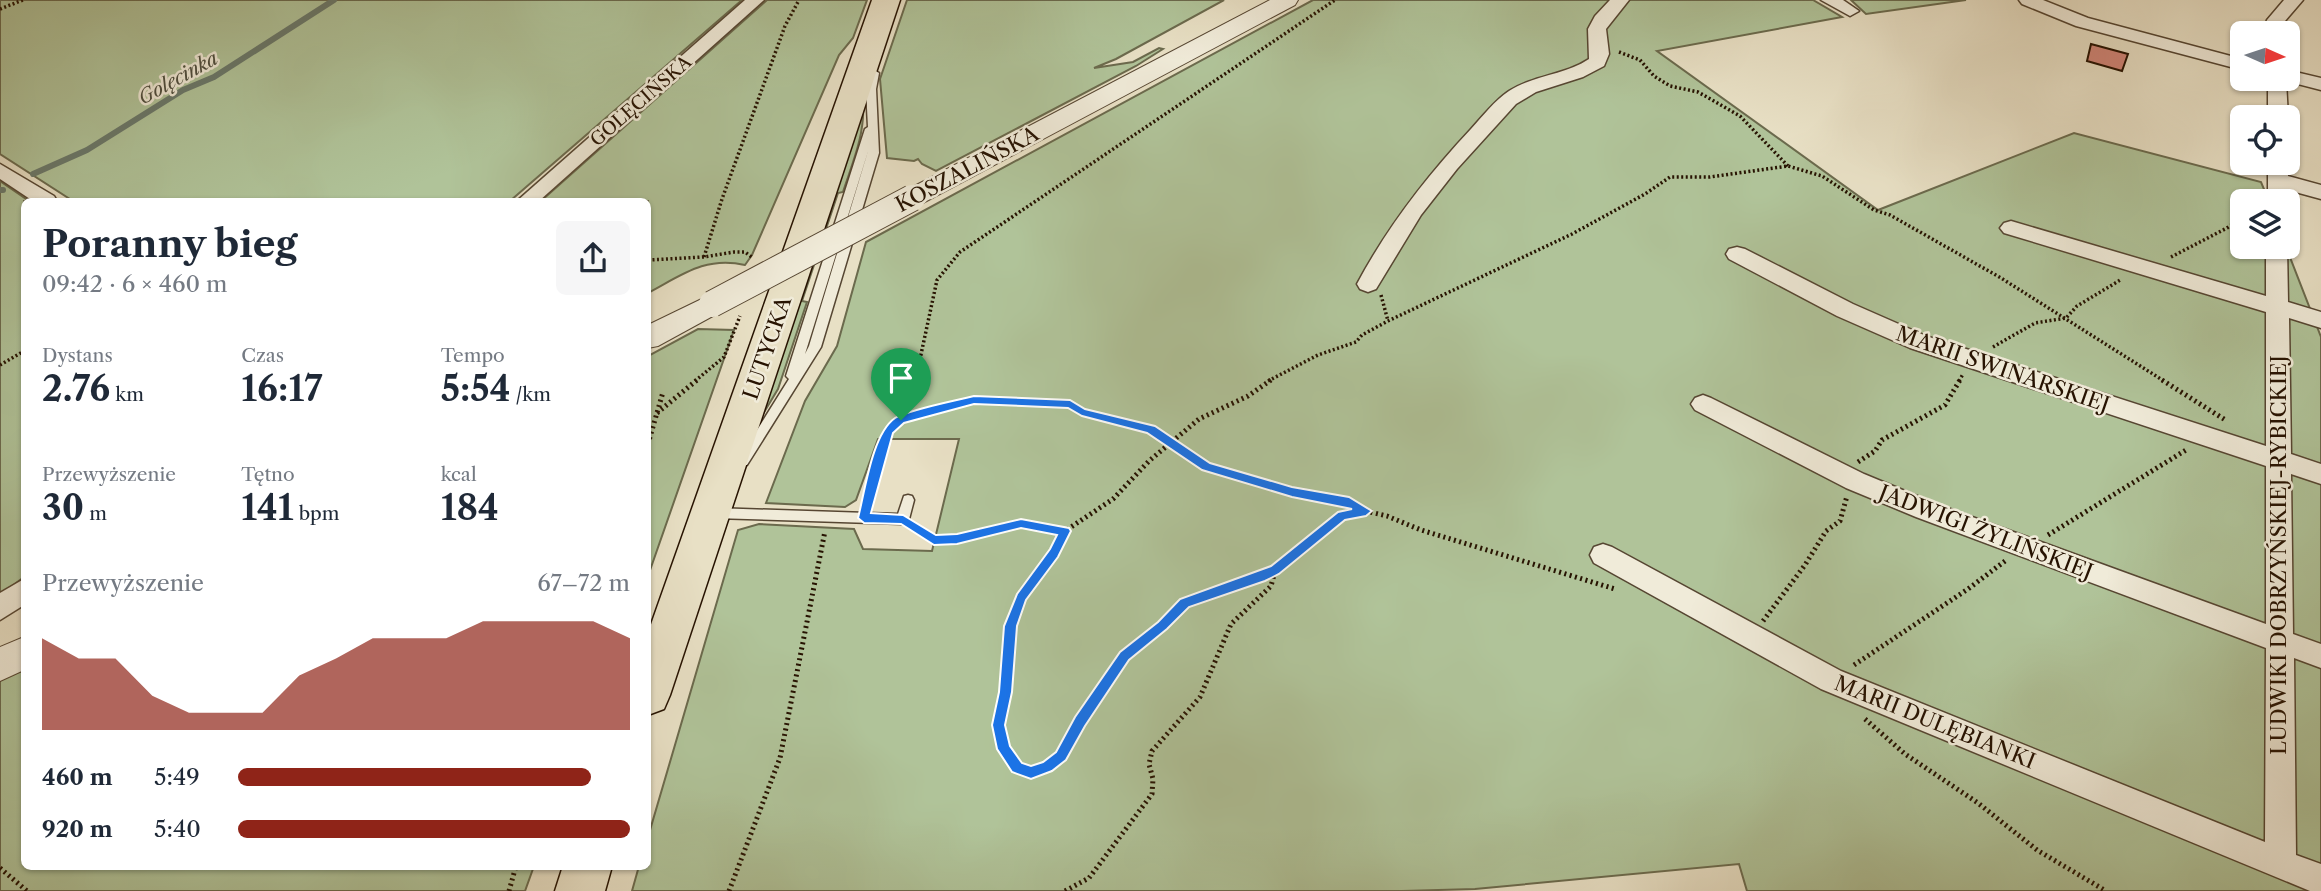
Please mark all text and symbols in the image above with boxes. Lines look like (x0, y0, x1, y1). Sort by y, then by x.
north arrow (2230, 21, 2300, 91)
map controls (2230, 21, 2300, 259)
water label: Golęcinka (134, 46, 222, 109)
street label: GOLĘCIŃSKA (585, 50, 697, 151)
button: locate (2230, 105, 2300, 175)
street label: KOSZALIŃSKA (891, 121, 1043, 217)
button: layers (2230, 189, 2300, 259)
text: Poranny bieg (42, 220, 298, 267)
button: share (556, 221, 630, 295)
text: 09:42 · 6 × 460 m (42, 270, 228, 298)
street label: LUTYCKA (738, 293, 796, 403)
street label: MARII SWINARSKIEJ (1893, 321, 2113, 417)
text: Dystans (42, 344, 113, 367)
text: Czas (241, 344, 284, 367)
text: Tempo (441, 344, 505, 367)
pin (871, 348, 931, 420)
street label: LUDWIKI DOBRZYŃSKIEJ-RYBICKIEJ (2266, 355, 2291, 755)
icon: arrive (882, 359, 920, 397)
text: 2.76 (42, 367, 110, 410)
text: 16:17 (241, 367, 322, 410)
text: 5:54 (441, 367, 510, 410)
text: km (110, 383, 144, 406)
text: /km (510, 383, 551, 406)
text: Przewyższenie (42, 463, 176, 486)
text: Tętno (241, 463, 295, 486)
text: kcal (441, 463, 477, 486)
street label: JADWIGI ŻYLIŃSKIEJ (1873, 478, 2097, 584)
text: 30 (42, 486, 84, 529)
text: 141 (241, 486, 294, 529)
text: 184 (441, 486, 499, 529)
text: m (84, 502, 107, 525)
text: bpm (294, 502, 340, 525)
text: Przewyższenie (42, 569, 204, 597)
text: 67–72 m (537, 569, 630, 597)
street label: MARII DULĘBIANKI (1831, 670, 2039, 774)
text: 460 m (42, 763, 113, 791)
text: 5:49 (154, 763, 200, 791)
text: 920 m (42, 815, 113, 843)
text: 5:40 (154, 815, 201, 843)

